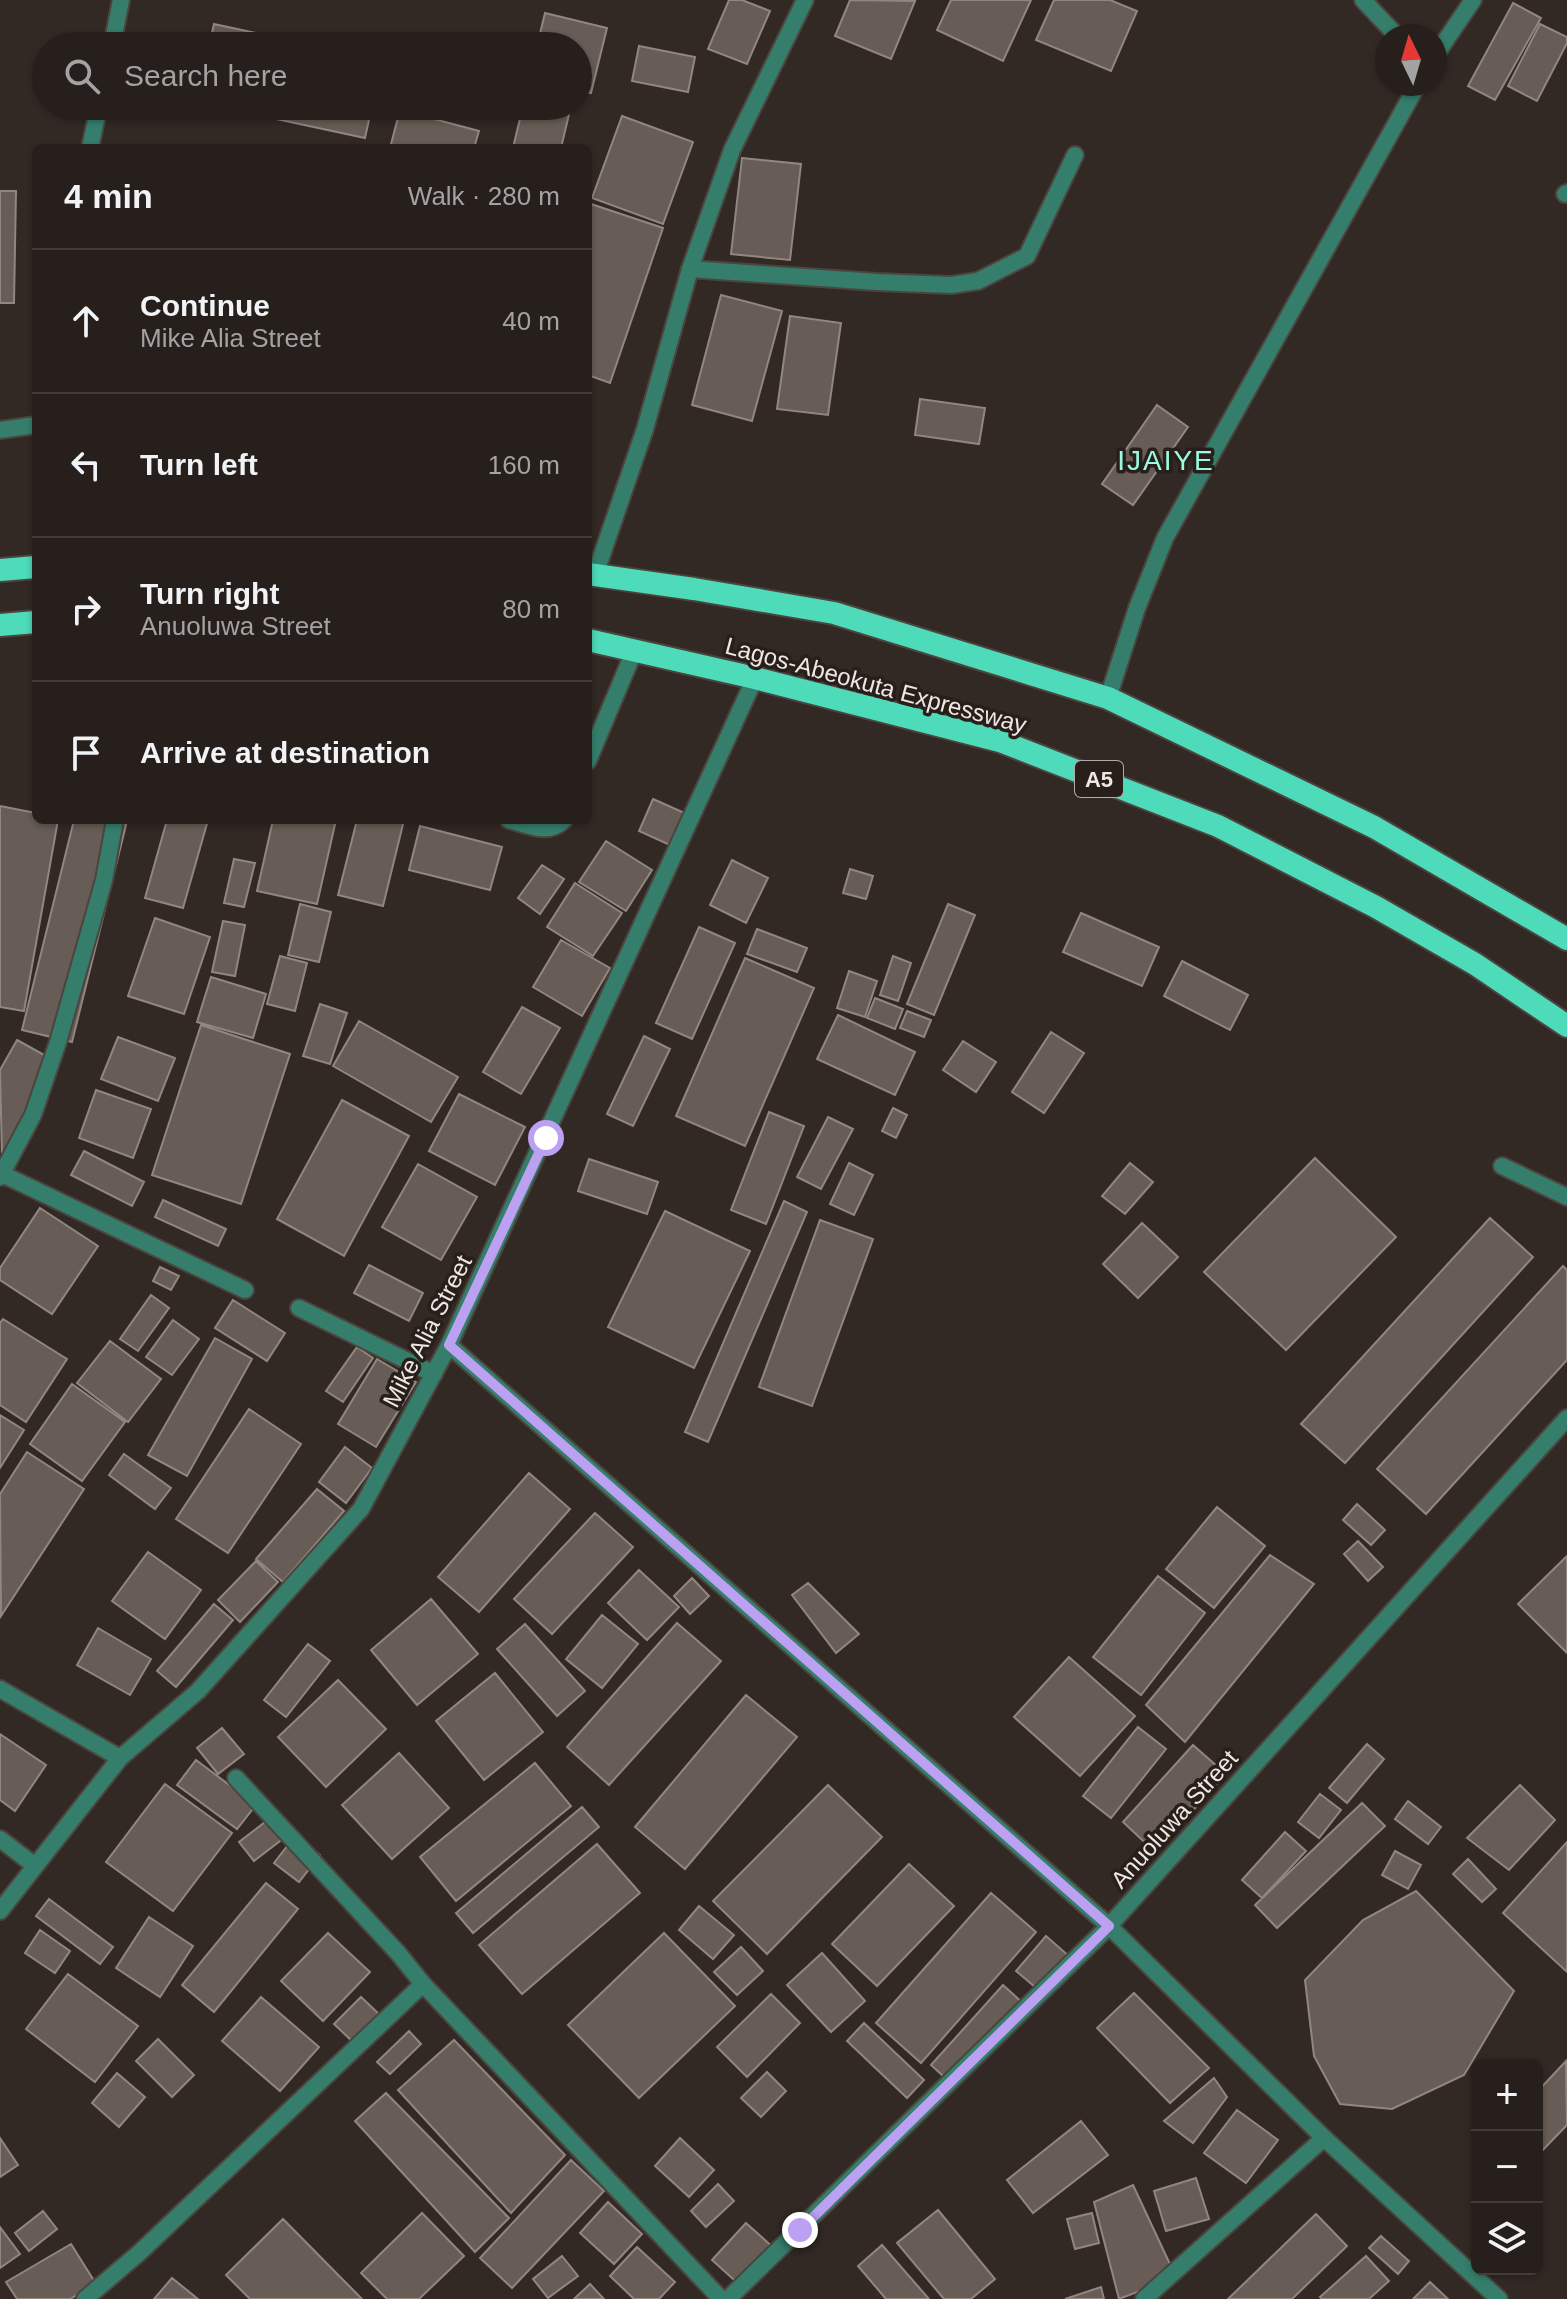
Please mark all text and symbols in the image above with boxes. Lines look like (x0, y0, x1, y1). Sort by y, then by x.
north arrow (1375, 24, 1447, 96)
search box (32, 32, 592, 120)
icon: search (60, 54, 104, 98)
text: Search here (124, 59, 287, 92)
text: 4 min (64, 177, 153, 215)
text: Walk · 280 m (408, 181, 560, 211)
text: Continue (140, 289, 270, 322)
icon: ahead (64, 299, 108, 343)
text: 40 m (502, 306, 560, 336)
text: Mike Alia Street (140, 323, 321, 353)
icon: left (64, 443, 108, 487)
district label: IJAIYE (1117, 445, 1215, 476)
text: Turn left (140, 448, 258, 481)
text: 160 m (488, 450, 560, 480)
text: Turn right (140, 577, 279, 610)
icon: right (64, 587, 108, 631)
text: 80 m (502, 594, 560, 624)
text: Anuoluwa Street (140, 611, 331, 641)
street label: Lagos-Abeokuta Expressway (722, 632, 1030, 738)
icon: arrive (64, 731, 108, 775)
text: Arrive at destination (140, 736, 430, 769)
road number: A5 (1075, 761, 1123, 797)
route start (528, 1120, 564, 1156)
street label: Mike Alia Street (377, 1250, 477, 1411)
street label: Anuoluwa Street (1105, 1744, 1243, 1893)
map controls (1471, 2059, 1543, 2275)
button: + (1471, 2059, 1543, 2131)
button: − (1471, 2131, 1543, 2203)
button: layers (1471, 2203, 1543, 2275)
route end (782, 2212, 818, 2248)

